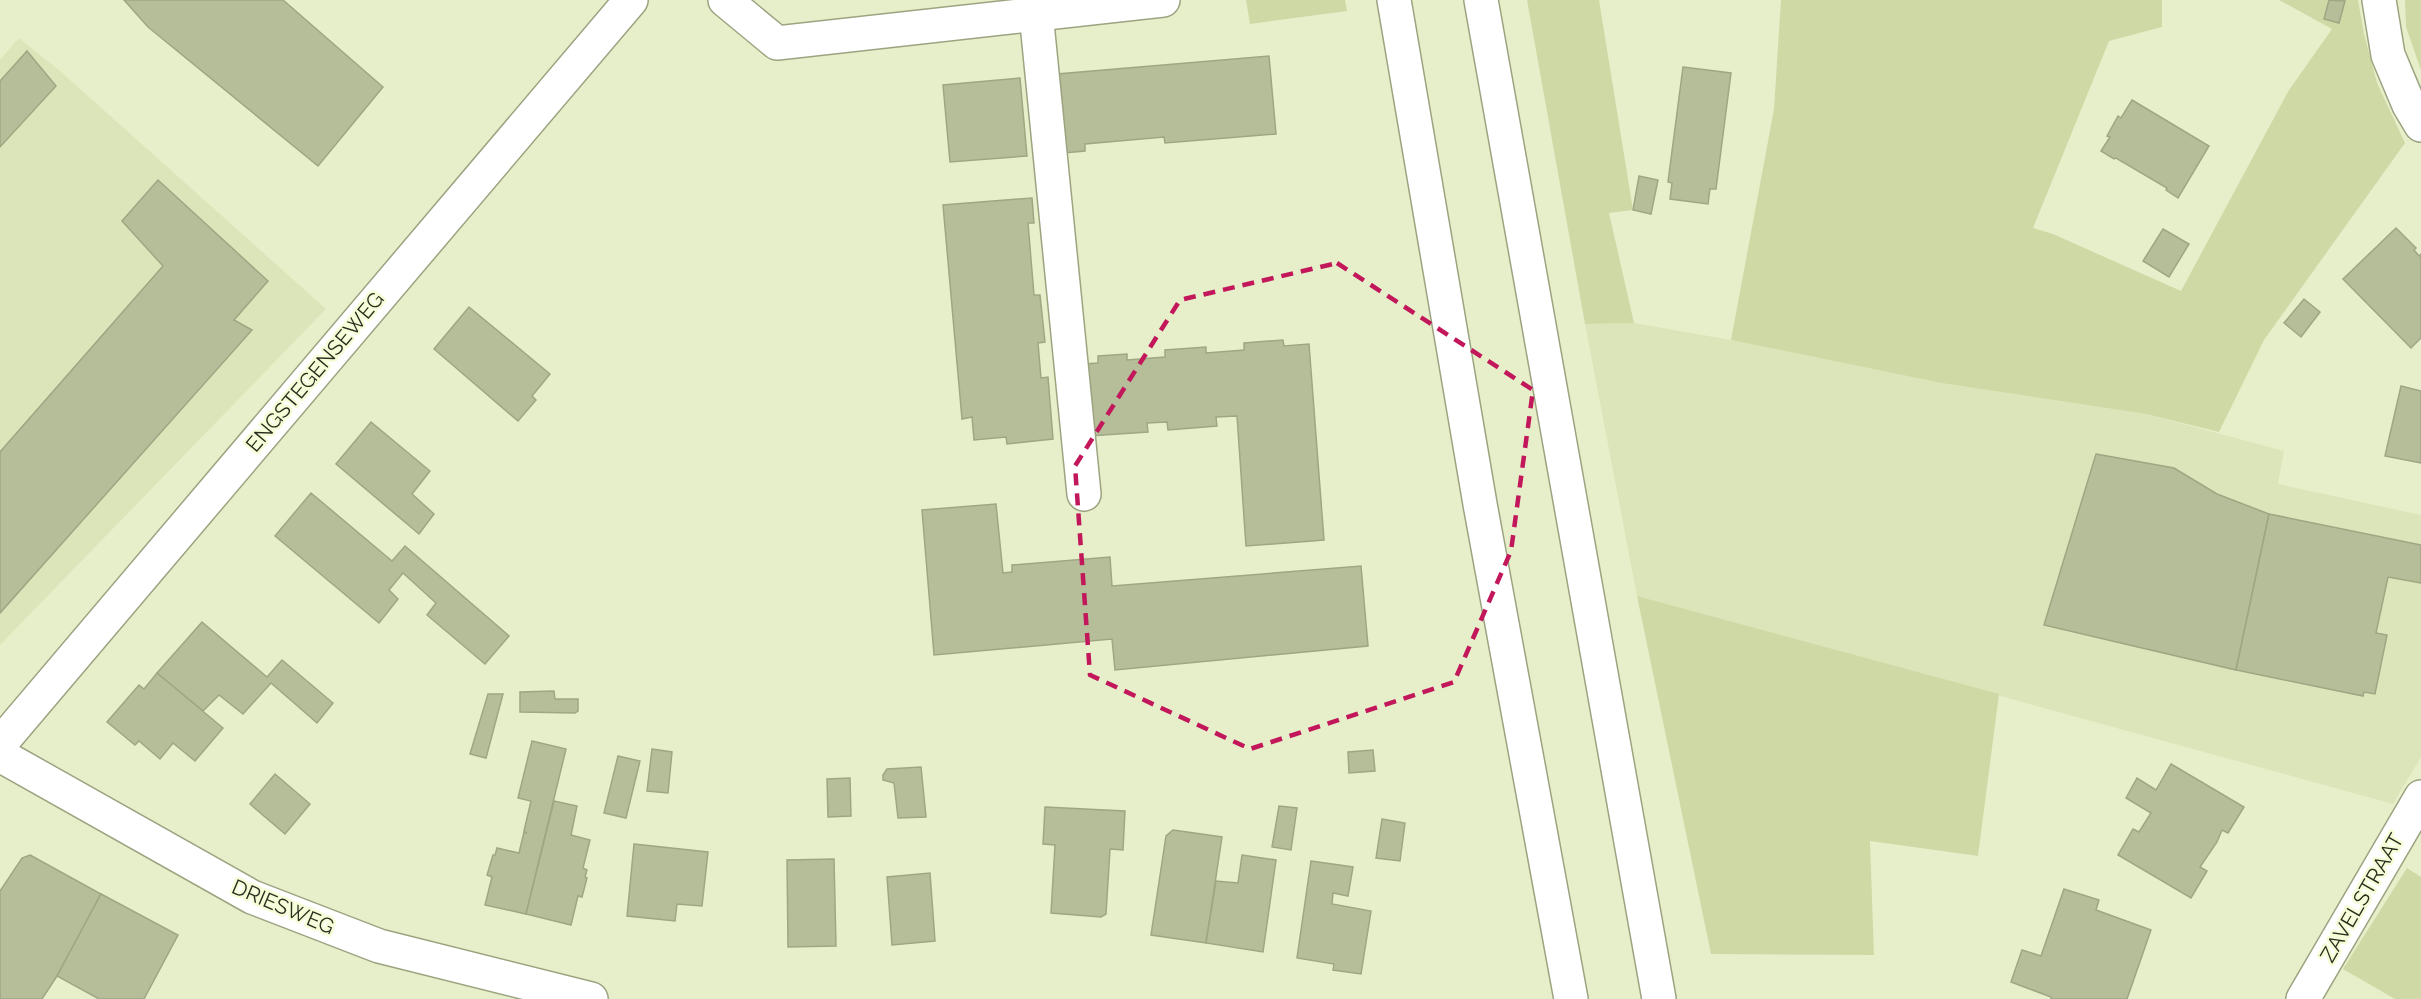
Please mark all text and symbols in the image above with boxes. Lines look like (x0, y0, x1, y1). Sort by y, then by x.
street label: ENGSTEGENSEWEG (240, 287, 389, 457)
street label: ZAVELSTRAAT (2315, 829, 2409, 967)
street label: DRIESWEG (228, 874, 338, 939)

